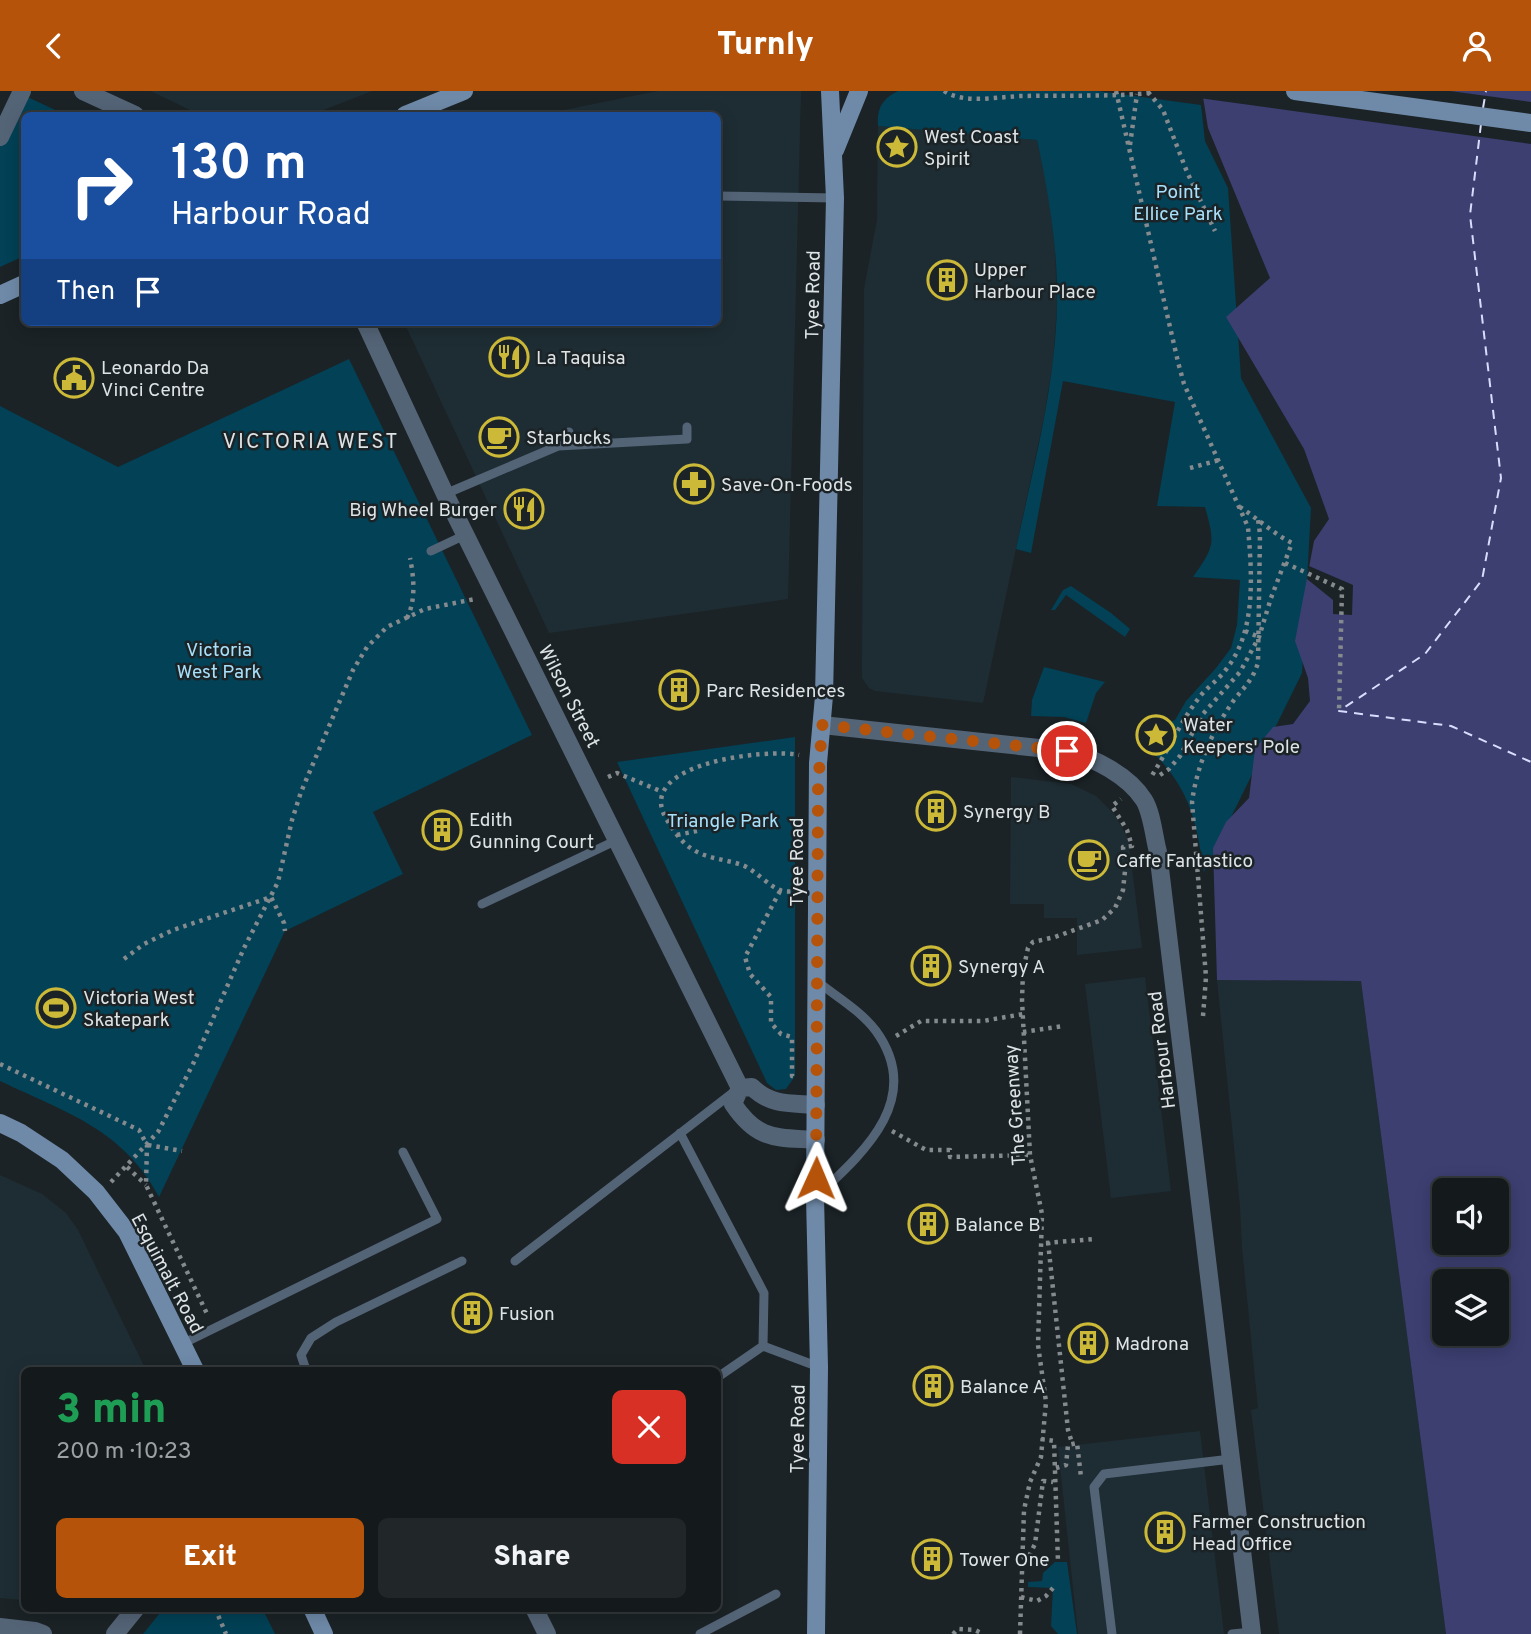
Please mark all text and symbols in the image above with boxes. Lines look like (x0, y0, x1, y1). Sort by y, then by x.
text: Turnly (717, 26, 814, 66)
icon: back (35, 27, 73, 65)
icon: person (1458, 27, 1496, 65)
place icon: West Coast Spirit (876, 126, 918, 168)
place label: West Coast Spirit (924, 126, 1019, 172)
text: 130 m (171, 135, 307, 197)
icon: right (56, 140, 147, 231)
park label: Point Ellice Park (1133, 181, 1223, 227)
text: Harbour Road (171, 196, 371, 236)
street label: Tyee Road (801, 250, 827, 340)
building icon: Upper Harbour Place (926, 259, 968, 301)
place label: Upper Harbour Place (974, 259, 1096, 305)
icon: arrive (129, 273, 167, 311)
text: Then (56, 276, 115, 309)
restaurant icon: La Taquisa (488, 336, 530, 378)
place label: La Taquisa (536, 347, 625, 371)
public building icon: Leonardo Da Vinci Centre (53, 357, 95, 399)
place label: Leonardo Da Vinci Centre (101, 357, 209, 403)
cafe icon: Starbucks (478, 416, 520, 458)
place label: Starbucks (526, 427, 611, 451)
district label: VICTORIA WEST (222, 429, 400, 456)
pharmacy icon: Save-On-Foods (673, 463, 715, 505)
place label: Save-On-Foods (721, 474, 853, 498)
restaurant icon: Big Wheel Burger (503, 488, 545, 530)
place label: Big Wheel Burger (349, 499, 498, 523)
park label: Victoria West Park (176, 639, 262, 685)
street label: Wilson Street (532, 641, 604, 752)
building icon: Parc Residences (658, 669, 700, 711)
place label: Parc Residences (706, 680, 845, 704)
place icon: Water Keepers' Pole (1135, 714, 1177, 756)
place label: Water Keepers' Pole (1183, 714, 1300, 760)
pin (1037, 721, 1097, 781)
icon: arrive (1048, 732, 1086, 770)
building icon: Synergy B (915, 790, 957, 832)
place label: Synergy B (963, 801, 1050, 825)
building icon: Edith Gunning Court (421, 809, 463, 851)
place label: Edith Gunning Court (469, 809, 594, 855)
park label: Triangle Park (667, 810, 779, 834)
street label: Tyee Road (786, 817, 810, 907)
cafe icon: Caffe Fantastico (1068, 839, 1110, 881)
place label: Caffe Fantastico (1116, 850, 1253, 874)
building icon: Synergy A (910, 945, 952, 987)
place label: Synergy A (958, 956, 1045, 980)
sports icon: Victoria West Skatepark (35, 987, 77, 1029)
place label: Victoria West Skatepark (83, 987, 195, 1033)
street label: Harbour Road (1144, 989, 1182, 1110)
street label: The Greenway (1000, 1043, 1032, 1166)
position arrow (779, 1141, 853, 1215)
map controls (1432, 1178, 1509, 1346)
button: sound (1432, 1178, 1509, 1255)
building icon: Balance B (907, 1203, 949, 1245)
street label: Esquimalt Road (124, 1210, 208, 1338)
place label: Balance B (955, 1214, 1041, 1238)
button: layers (1432, 1269, 1509, 1346)
building icon: Fusion (451, 1292, 493, 1334)
place label: Fusion (499, 1303, 555, 1327)
building icon: Madrona (1067, 1322, 1109, 1364)
place label: Madrona (1115, 1333, 1189, 1357)
building icon: Balance A (912, 1365, 954, 1407)
place label: Balance A (960, 1376, 1045, 1400)
street label: Tyee Road (786, 1384, 812, 1474)
text: 3 min (56, 1385, 167, 1438)
button: close (612, 1390, 686, 1464)
text: 200 m · 10:23 (56, 1438, 192, 1467)
building icon: Farmer Construction Head Office (1144, 1511, 1186, 1553)
place label: Farmer Construction Head Office (1192, 1511, 1366, 1557)
button: Exit (56, 1518, 364, 1598)
button: Share (378, 1518, 686, 1598)
building icon: Tower One (911, 1538, 953, 1580)
place label: Tower One (959, 1549, 1050, 1573)

